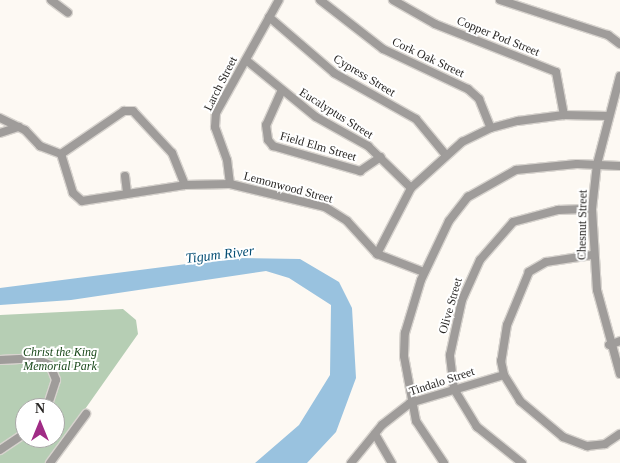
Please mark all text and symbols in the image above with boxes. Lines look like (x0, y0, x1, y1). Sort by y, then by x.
street label: Copper Pod Street (455, 14, 541, 60)
street label: Cork Oak Street (390, 35, 466, 81)
street label: Cypress Street (330, 52, 398, 100)
street label: Larch Street (201, 54, 241, 114)
street label: Eucalyptus Street (296, 86, 376, 142)
street label: Field Elm Street (278, 129, 358, 165)
street label: Lemonwood Street (242, 169, 334, 207)
street label: Chesnut Street (575, 190, 591, 260)
water label: Tigum River (185, 242, 255, 268)
street label: Olive Street (436, 276, 466, 336)
park label: Christ the King Memorial Park (23, 346, 97, 374)
street label: Tindalo Street (407, 365, 477, 399)
north arrow (15, 398, 65, 448)
text: N (35, 401, 45, 416)

